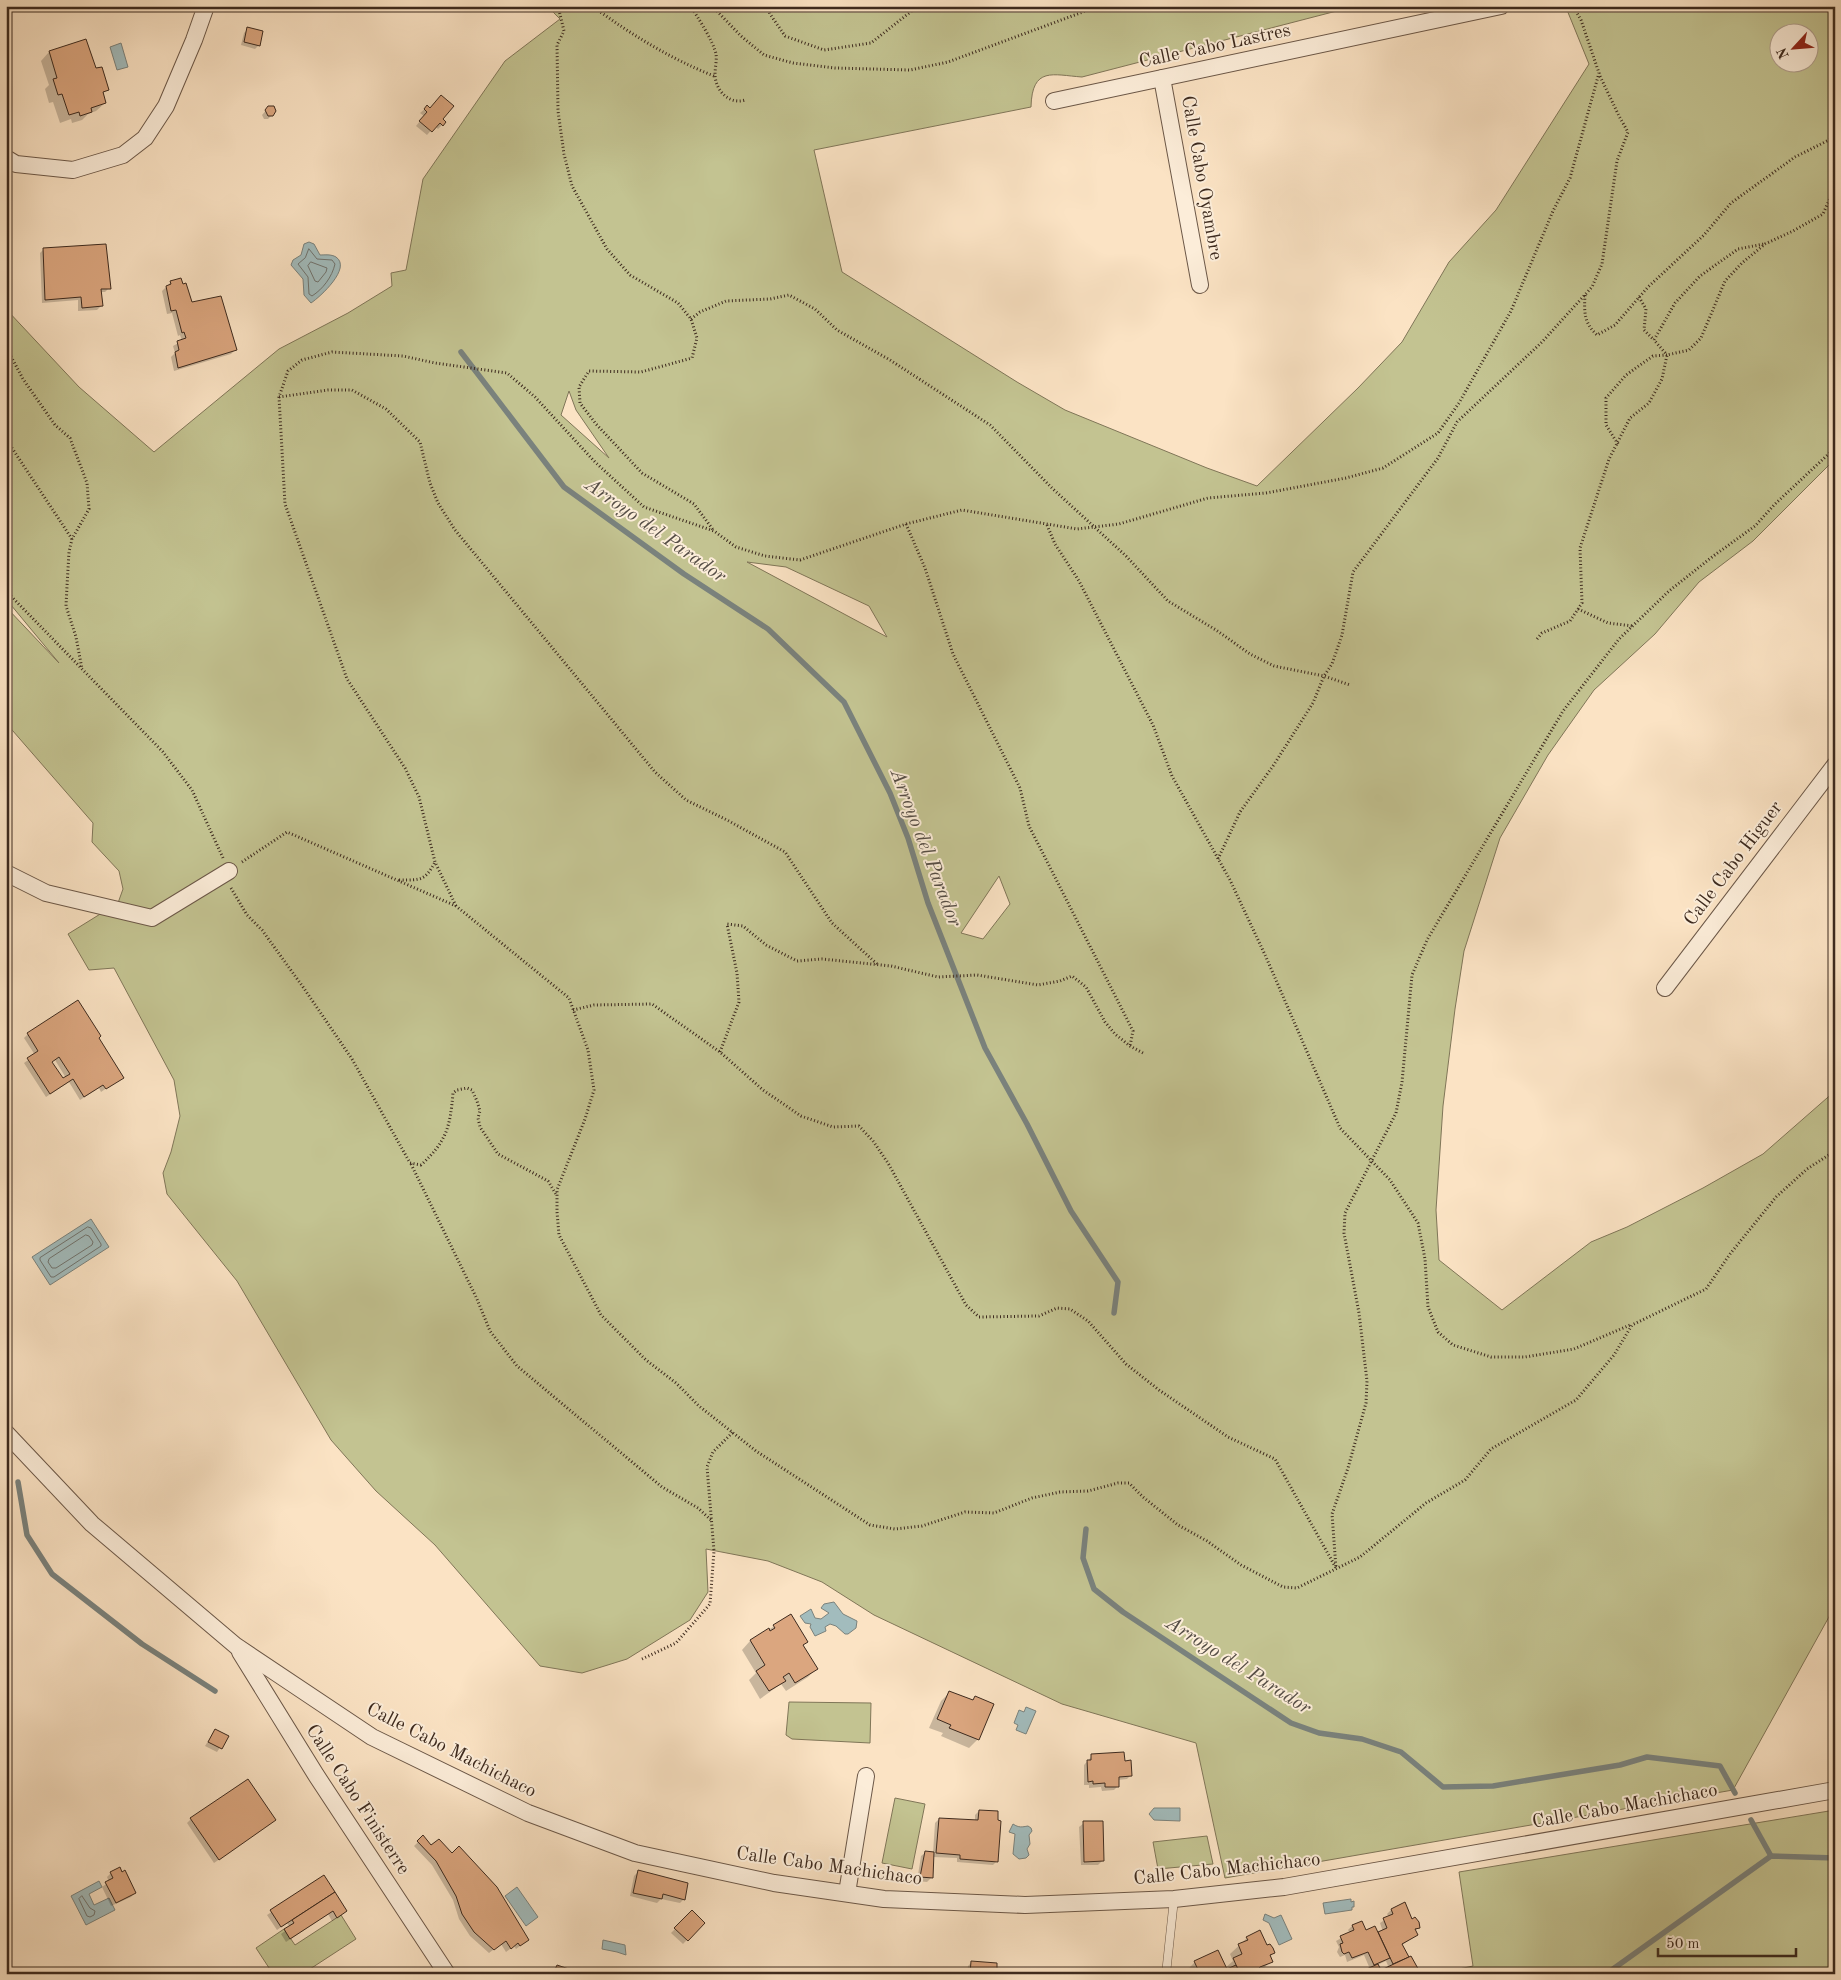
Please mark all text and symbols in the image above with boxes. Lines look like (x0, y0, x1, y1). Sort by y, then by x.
street label: Calle Cabo Lastres (1137, 22, 1293, 72)
north arrow (1768, 22, 1818, 72)
text: N (1774, 45, 1792, 61)
street label: Calle Cabo Oyambre (1177, 94, 1225, 262)
water label: Arroyo del Parador (580, 474, 729, 587)
water label: Arroyo del Parador (885, 766, 964, 930)
street label: Calle Cabo Higuer (1681, 798, 1787, 930)
water label: Arroyo del Parador (1161, 1613, 1314, 1719)
street label: Calle Cabo Machichaco (363, 1700, 539, 1802)
street label: Calle Cabo Finisterre (302, 1722, 412, 1878)
street label: Calle Cabo Machichaco (1531, 1781, 1719, 1833)
street label: Calle Cabo Machichaco (735, 1845, 923, 1889)
street label: Calle Cabo Machichaco (1133, 1851, 1321, 1889)
scale bar (1658, 1925, 1796, 1957)
text: 50 m (1666, 1937, 1700, 1952)

